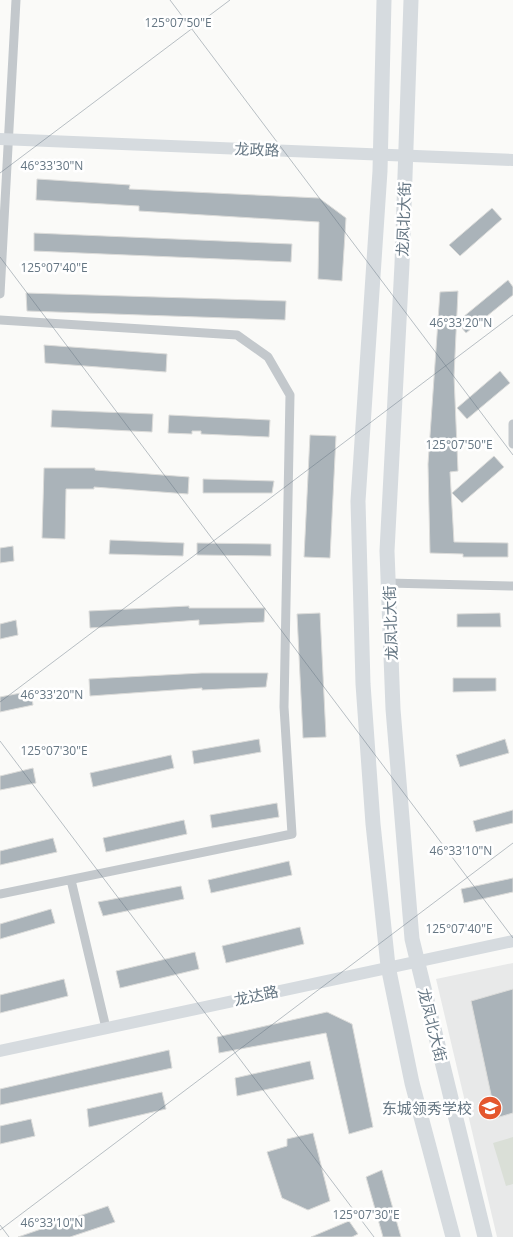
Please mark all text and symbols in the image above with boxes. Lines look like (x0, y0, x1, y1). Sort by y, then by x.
text: 125°07'50"E (144, 14, 212, 31)
street label: 龙政路 (234, 138, 280, 160)
text: 46°33'30"N (21, 157, 83, 174)
street label: 龙凤北大街 (392, 181, 414, 257)
text: 125°07'40"E (20, 259, 88, 276)
text: 46°33'20"N (430, 314, 492, 331)
text: 125°07'50"E (425, 436, 493, 453)
street label: 龙凤北大街 (379, 585, 401, 661)
text: 46°33'20"N (21, 686, 83, 703)
text: 125°07'30"E (20, 742, 88, 759)
text: 46°33'10"N (430, 842, 492, 859)
text: 125°07'40"E (425, 920, 493, 937)
street label: 龙达路 (232, 981, 280, 1009)
street label: 龙凤北大街 (414, 986, 452, 1064)
school or university icon: 东城领秀学校 (477, 1095, 503, 1121)
place label: 东城领秀学校 (382, 1098, 472, 1118)
text: 125°07'30"E (332, 1206, 400, 1223)
text: 46°33'10"N (21, 1214, 83, 1231)

